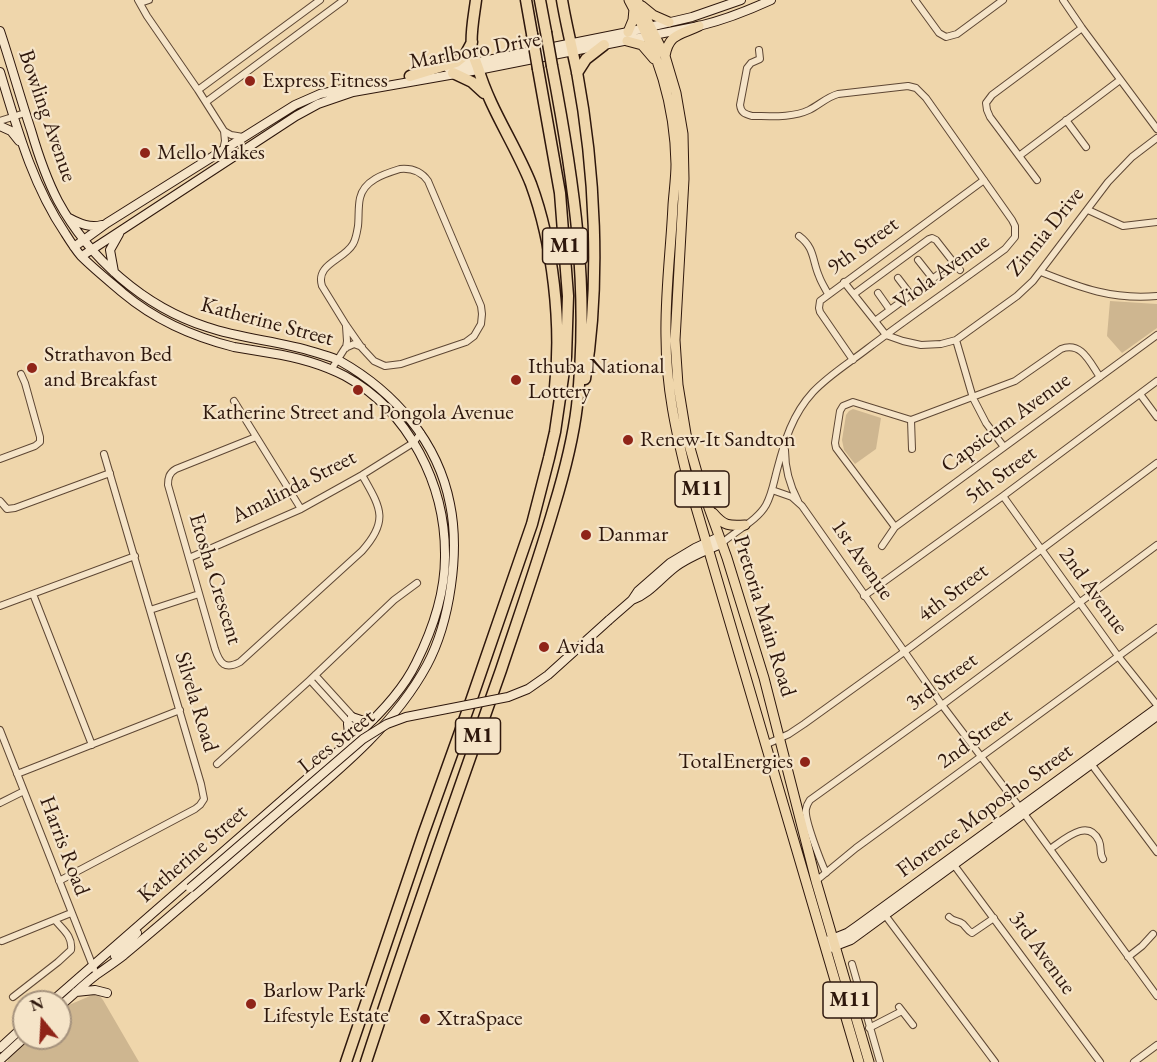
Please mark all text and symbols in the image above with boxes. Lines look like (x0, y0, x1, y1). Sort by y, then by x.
street label: Marlboro Drive (407, 26, 543, 76)
street label: Bowling Avenue (12, 46, 82, 186)
place label: Express Fitness (262, 68, 388, 94)
marker: Express Fitness (243, 74, 257, 88)
place label: Mello Makes (157, 140, 265, 166)
marker: Mello Makes (138, 146, 152, 160)
street label: Zinnia Drive (1002, 182, 1090, 282)
street label: 9th Street (822, 211, 904, 281)
road number: M1 (542, 228, 588, 264)
street label: Viola Avenue (889, 228, 995, 316)
street label: Katherine Street (198, 292, 336, 352)
place label: Strathavon Bed and Breakfast (44, 342, 172, 394)
place label: Ithuba National Lottery (528, 354, 664, 406)
marker: Strathavon Bed and Breakfast (25, 361, 39, 375)
street label: Capsicum Avenue (936, 367, 1076, 479)
marker: Ithuba National Lottery (509, 373, 523, 387)
marker: Katherine Street and Pongola Avenue (351, 383, 365, 397)
place label: Katherine Street and Pongola Avenue (202, 400, 514, 426)
place label: Renew-It Sandton (640, 427, 796, 453)
marker: Renew-It Sandton (621, 433, 635, 447)
street label: 5th Street (960, 440, 1042, 510)
street label: Amalinda Street (227, 444, 361, 530)
road number: M11 (675, 471, 729, 507)
street label: Etosha Crescent (183, 510, 247, 648)
street label: 1st Avenue (825, 515, 899, 605)
place label: Danmar (598, 522, 668, 548)
marker: Danmar (579, 528, 593, 542)
street label: Pretoria Main Road (727, 532, 801, 700)
street label: 2nd Avenue (1053, 542, 1133, 640)
street label: 4th Street (912, 558, 994, 628)
place label: Avida (556, 634, 605, 660)
marker: Avida (537, 640, 551, 654)
street label: 3rd Street (901, 647, 983, 717)
street label: Silvela Road (168, 649, 224, 755)
street label: 2nd Street (932, 703, 1018, 775)
street label: Lees Street (294, 704, 380, 780)
road number: M1 (456, 718, 500, 754)
street label: Florence Moposho Street (892, 738, 1078, 884)
place label: TotalEnergies (678, 749, 793, 775)
marker: TotalEnergies (798, 755, 812, 769)
street label: Harris Road (33, 793, 95, 899)
street label: Katherine Street (133, 799, 253, 909)
street label: 3rd Avenue (1003, 906, 1081, 1000)
place label: Barlow Park Lifestyle Estate (263, 978, 389, 1030)
road number: M11 (823, 982, 877, 1018)
north arrow (12, 990, 72, 1050)
text: N (27, 992, 46, 1016)
marker: Barlow Park Lifestyle Estate (244, 997, 258, 1011)
place label: XtraSpace (437, 1006, 523, 1032)
marker: XtraSpace (418, 1012, 432, 1026)

